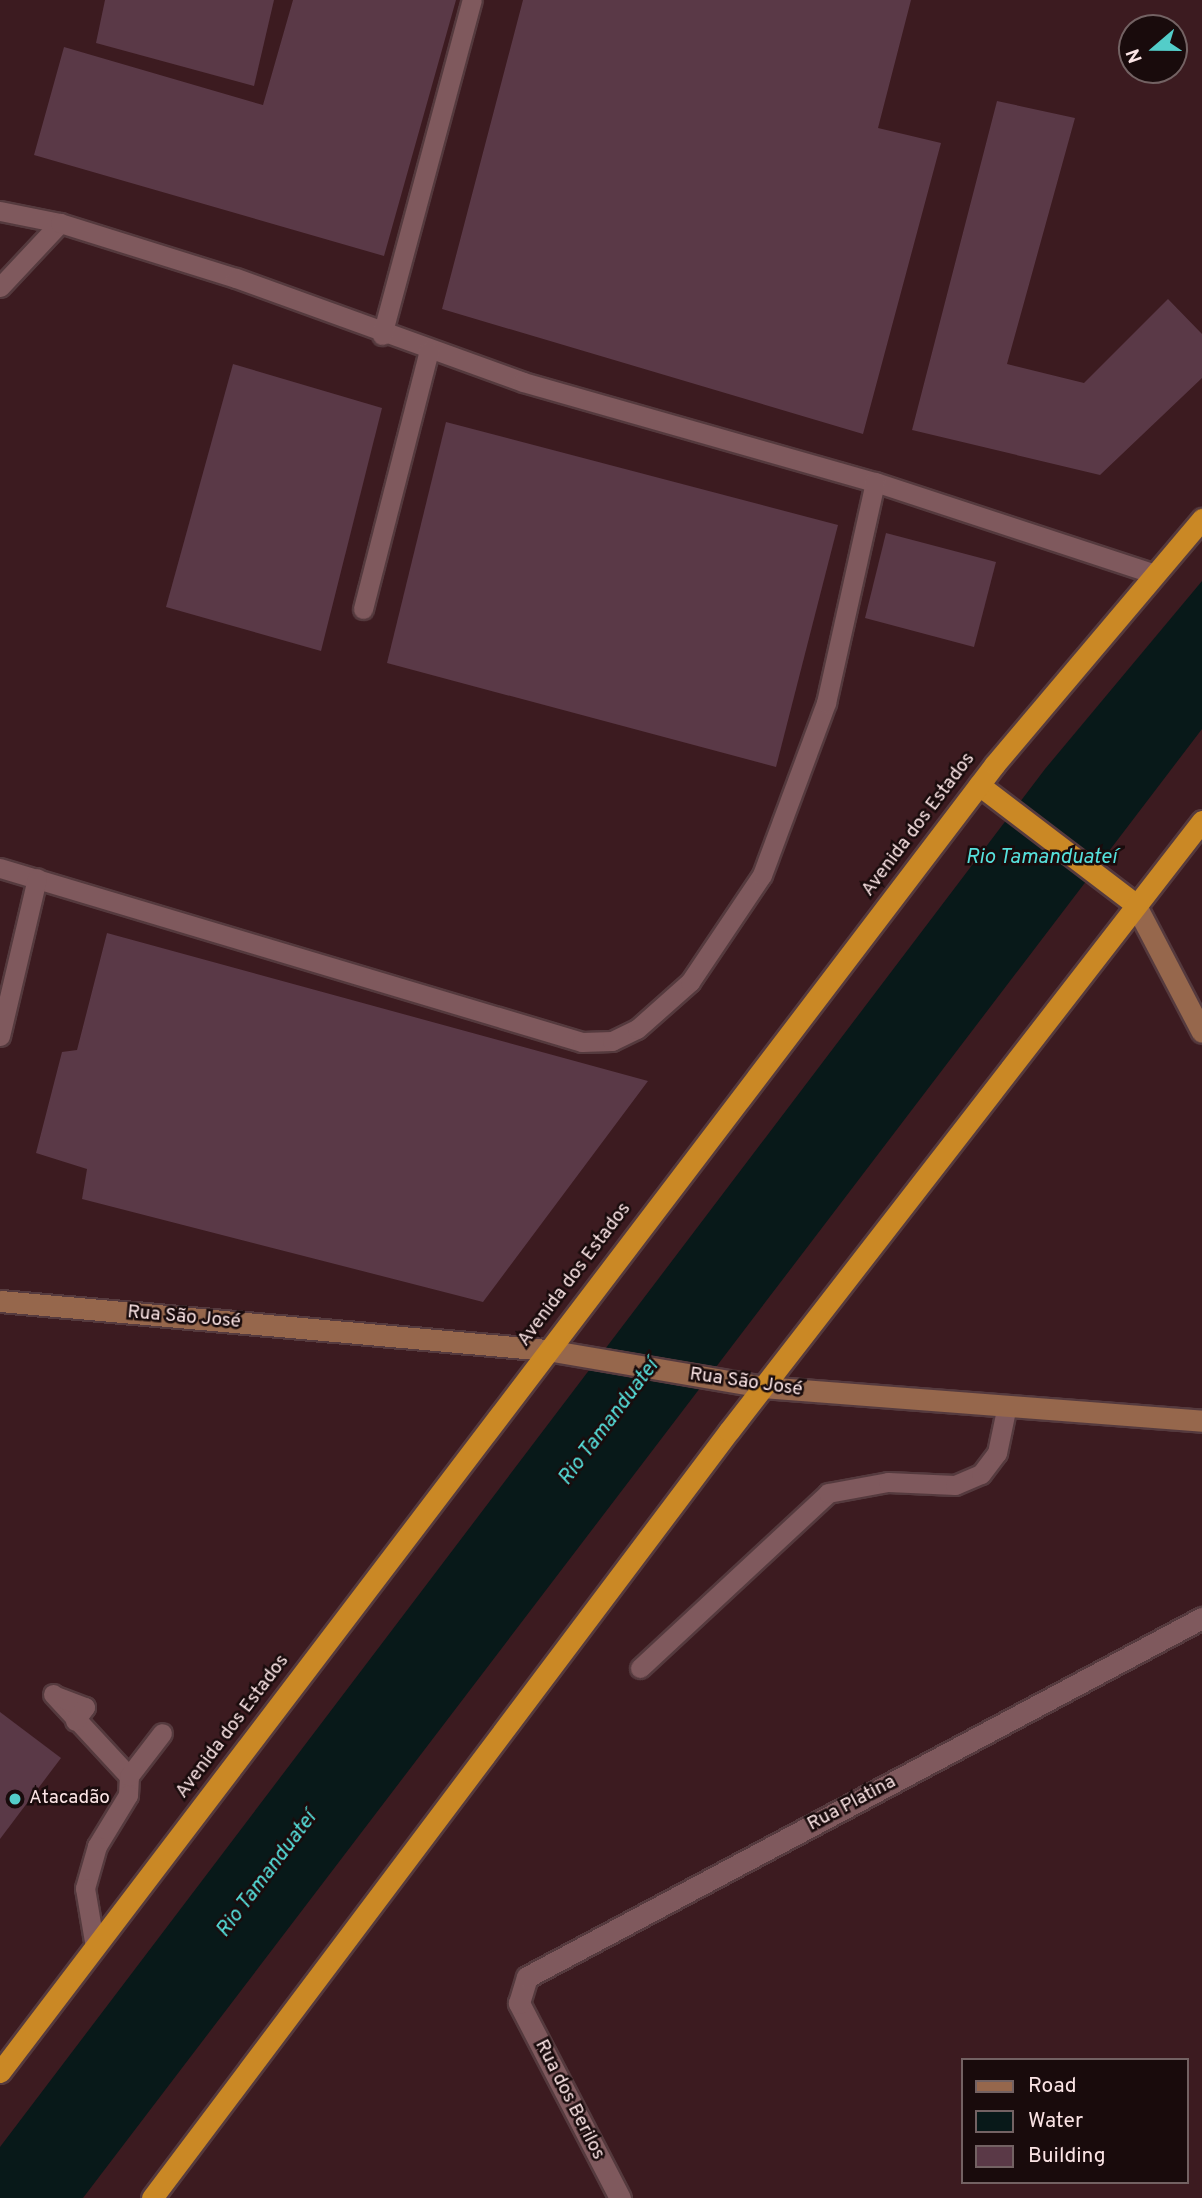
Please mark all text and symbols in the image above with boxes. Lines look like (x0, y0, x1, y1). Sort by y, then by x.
north arrow (1118, 14, 1188, 84)
text: N (1122, 45, 1149, 66)
street label: Avenida dos Estados (857, 749, 981, 901)
water label: Rio Tamanduateí (965, 845, 1117, 871)
street label: Avenida dos Estados (513, 1199, 637, 1351)
street label: Rua São José (126, 1302, 242, 1334)
water label: Rio Tamanduateí (553, 1355, 665, 1491)
street label: Rua São José (688, 1364, 804, 1402)
street label: Avenida dos Estados (171, 1651, 295, 1803)
street label: Rua Platina (804, 1771, 900, 1837)
place label: Atacadão (29, 1788, 110, 1810)
marker: Atacadão (7, 1791, 23, 1807)
water label: Rio Tamanduateí (211, 1807, 323, 1943)
street label: Rua dos Berilos (529, 2036, 609, 2164)
legend (960, 2058, 1188, 2184)
text: Road (1028, 2073, 1077, 2100)
text: Water (1028, 2108, 1083, 2135)
text: Building (1028, 2143, 1106, 2170)

